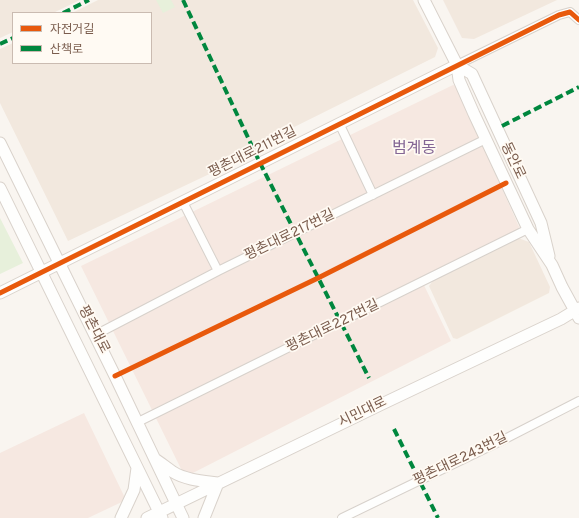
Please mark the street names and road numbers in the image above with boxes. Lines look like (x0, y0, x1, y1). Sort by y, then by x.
street label: 평촌대로211번길 (206, 124, 300, 182)
street label: 동안로 (496, 140, 528, 182)
street label: 평촌대로217번길 (242, 207, 338, 265)
street label: 평촌대로227번길 (284, 297, 382, 357)
street label: 평촌대로 (74, 303, 112, 357)
street label: 시민대로 (336, 394, 390, 432)
street label: 평촌대로243번길 (411, 430, 511, 490)

